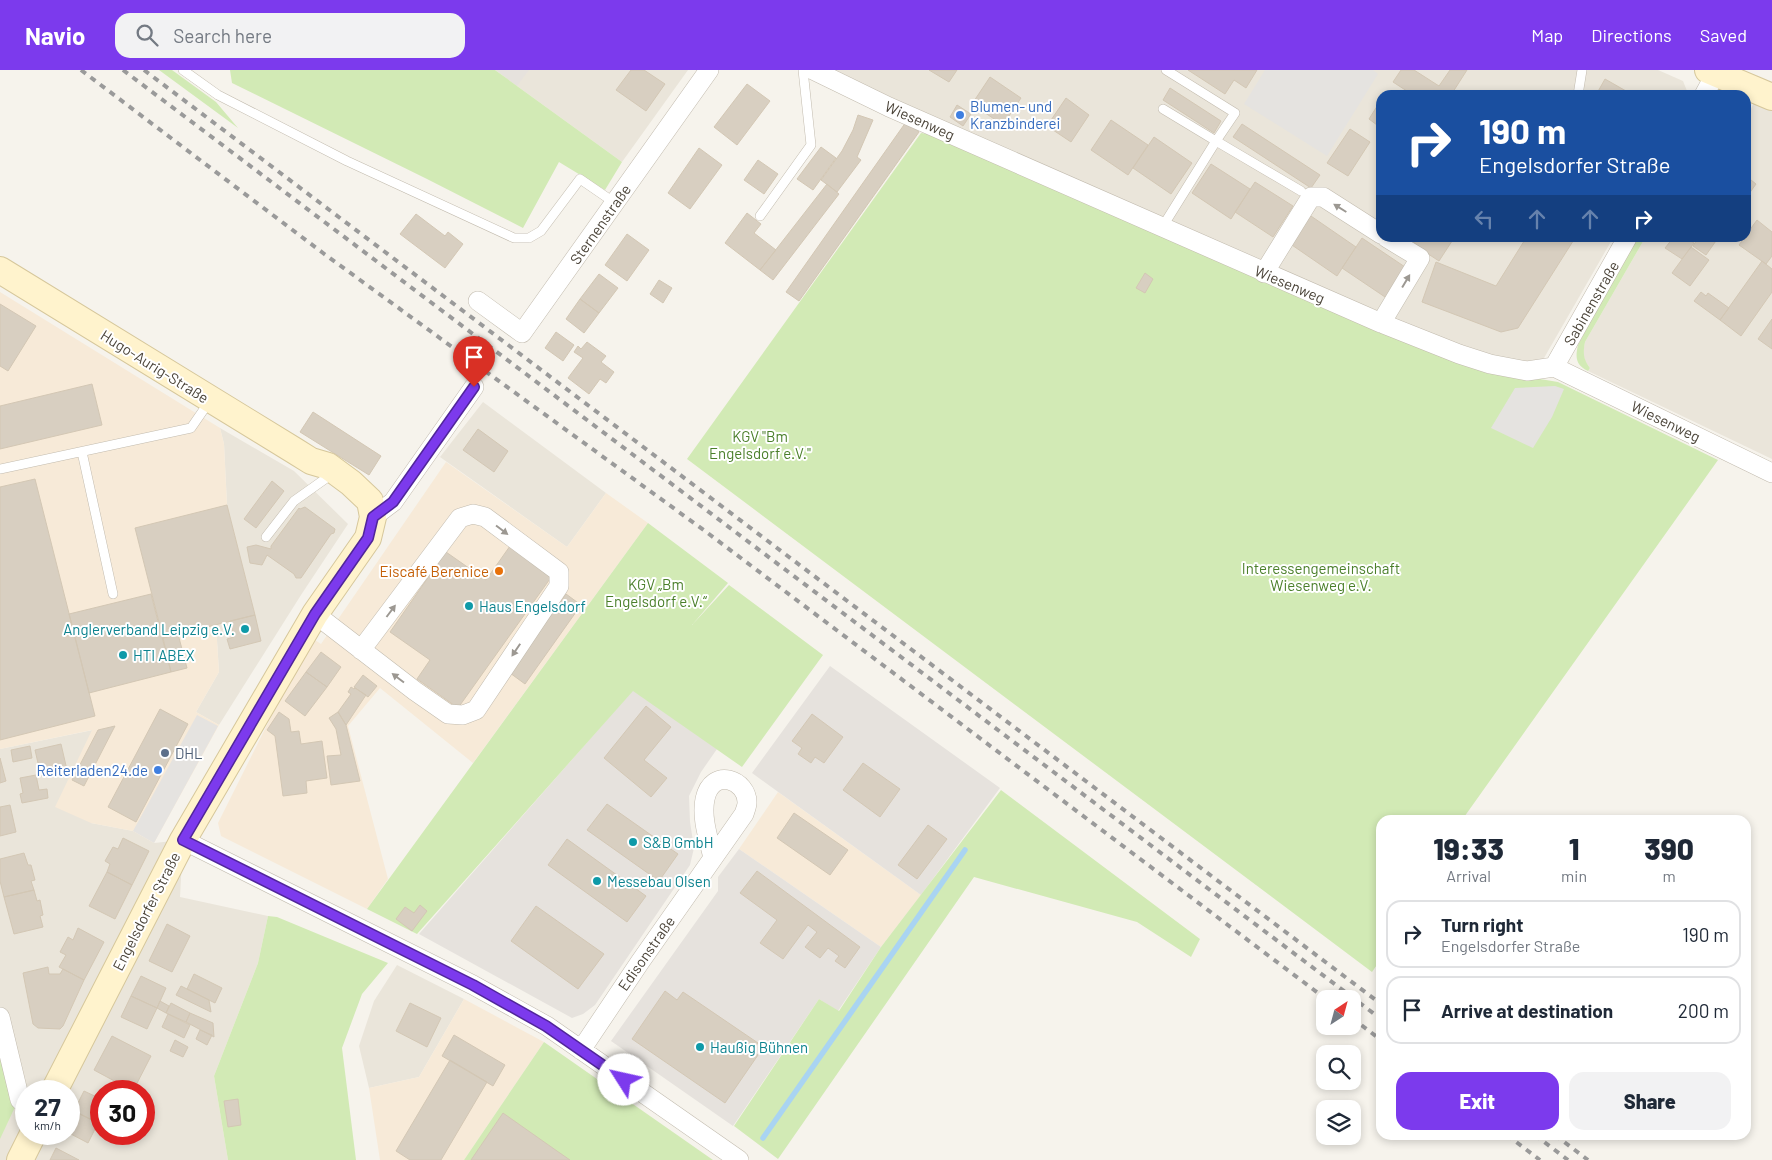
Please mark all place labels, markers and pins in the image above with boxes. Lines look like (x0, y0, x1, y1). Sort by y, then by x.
place label: Blumen- und Kranzbinderei (970, 97, 1060, 132)
marker: Blumen- und Kranzbinderei (954, 109, 966, 121)
pin (453, 336, 495, 387)
place label: Eiscafé Berenice (379, 562, 489, 580)
marker: Eiscafé Berenice (493, 565, 505, 577)
place label: Haus Engelsdorf (479, 597, 586, 615)
marker: Haus Engelsdorf (463, 600, 475, 612)
place label: Anglerverband Leipzig e.V. (63, 620, 235, 638)
marker: Anglerverband Leipzig e.V. (239, 623, 251, 635)
place label: HTI ABEX (133, 646, 195, 664)
marker: HTI ABEX (117, 649, 129, 661)
place label: DHL (175, 744, 203, 762)
marker: DHL (159, 747, 171, 759)
place label: Reiterladen24.de (37, 761, 148, 779)
marker: Reiterladen24.de (152, 764, 164, 776)
place label: S&B GmbH (643, 833, 714, 851)
marker: S&B GmbH (627, 836, 639, 848)
place label: Messebau Olsen (607, 872, 711, 890)
marker: Messebau Olsen (591, 875, 603, 887)
place label: Haußig Bühnen (710, 1038, 808, 1056)
marker: Haußig Bühnen (694, 1041, 706, 1053)

